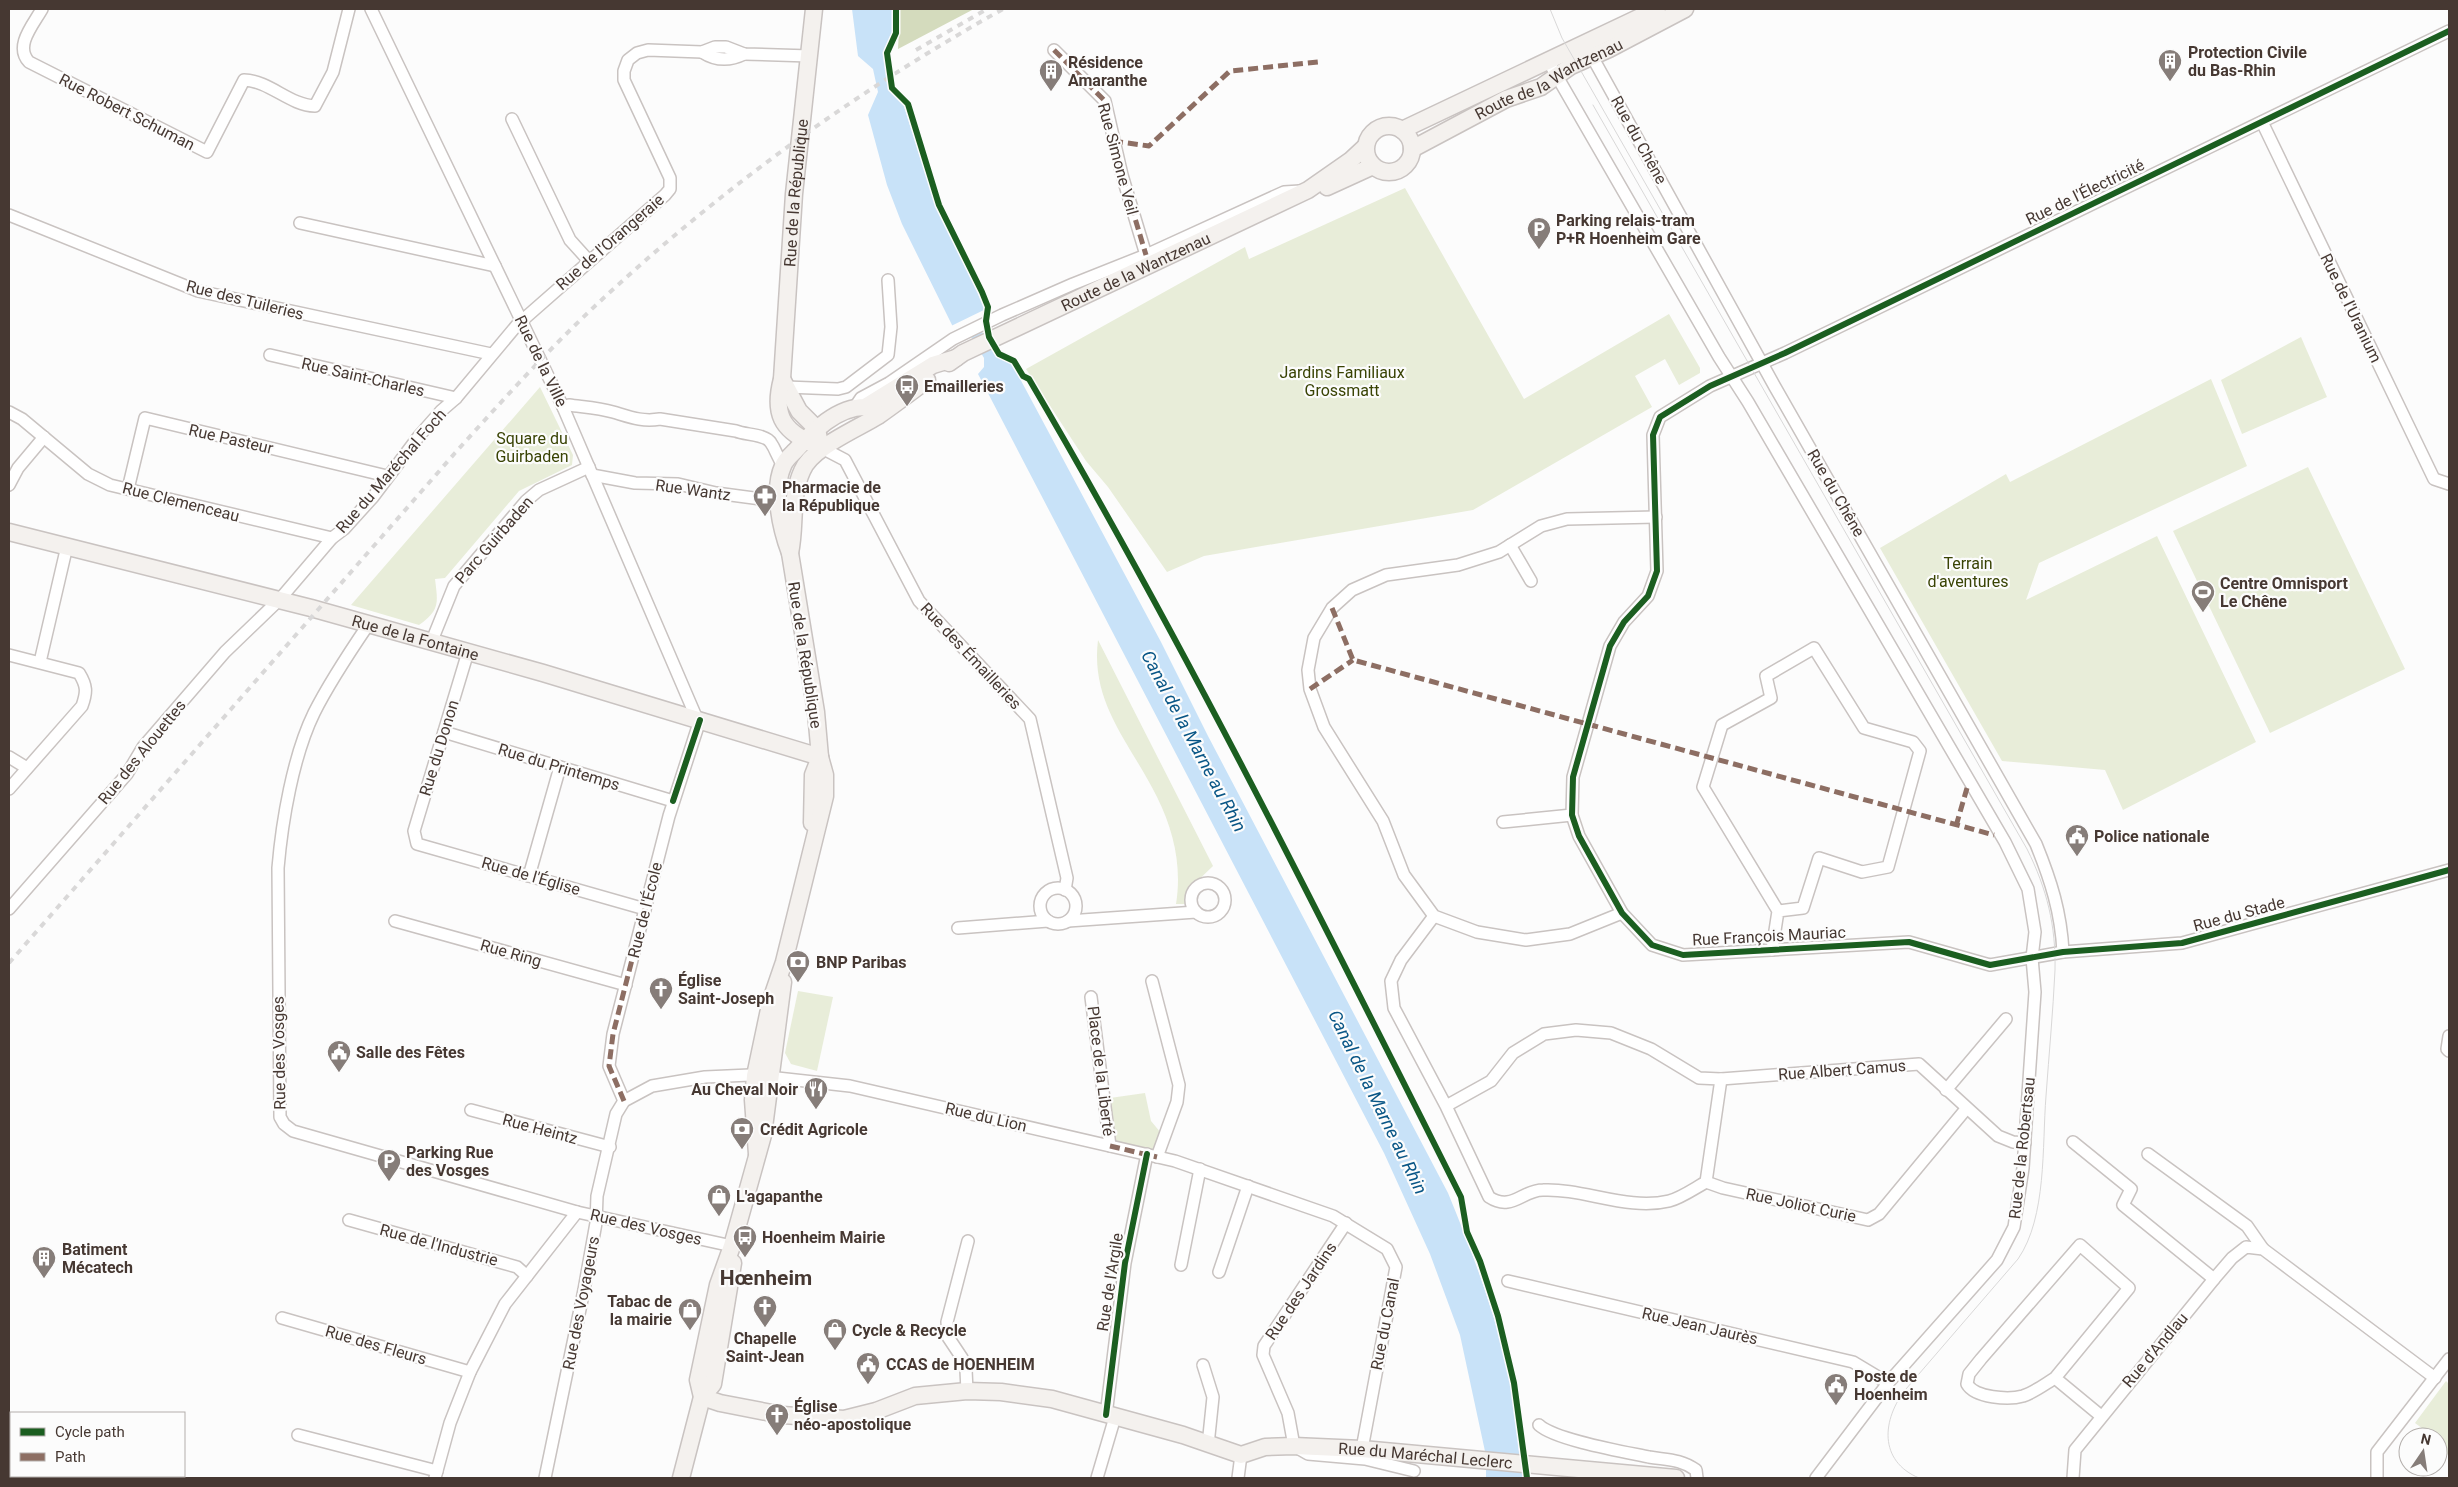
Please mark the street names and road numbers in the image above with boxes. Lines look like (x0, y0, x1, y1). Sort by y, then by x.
street label: Route de la Wantzenau (1472, 34, 1626, 123)
street label: Rue Robert Schuman (56, 70, 198, 154)
street label: Rue du Chêne (1607, 93, 1671, 187)
street label: Rue Simone Veil (1094, 101, 1142, 217)
street label: Rue de la République (780, 118, 812, 267)
street label: Rue de l'Électricité (2023, 155, 2147, 229)
street label: Rue de l'Orangeraie (552, 190, 668, 294)
street label: Route de la Wantzenau (1058, 228, 1213, 315)
street label: Rue de l'Uranium (2316, 250, 2386, 366)
street label: Rue des Tuileries (184, 276, 306, 324)
street label: Rue de la Ville (511, 312, 571, 410)
street label: Rue Saint-Charles (300, 354, 426, 400)
street label: Rue du Maréchal Foch (332, 405, 450, 537)
street label: Rue Pasteur (187, 420, 276, 458)
street label: Rue du Chêne (1803, 446, 1869, 540)
street label: Rue Wantz (654, 475, 732, 505)
street label: Rue Clemenceau (121, 478, 241, 526)
street label: Parc Guirbaden (451, 492, 537, 588)
street label: Rue de la République (784, 580, 826, 730)
street label: Rue des Émailleries (917, 599, 1025, 713)
street label: Rue de la Fontaine (350, 610, 481, 664)
street label: Rue des Alouettes (94, 696, 190, 808)
street label: Rue du Donon (415, 698, 463, 798)
street label: Rue du Printemps (496, 739, 622, 795)
street label: Rue de l'Église (479, 853, 583, 899)
street label: Rue de l'École (624, 860, 666, 960)
street label: Rue du Stade (2191, 893, 2287, 935)
street label: Rue François Mauriac (1692, 922, 1846, 950)
street label: Rue Ring (478, 935, 544, 971)
street label: Rue des Vosges (269, 996, 289, 1110)
street label: Place de la Liberté (1084, 1005, 1118, 1137)
street label: Rue Albert Camus (1777, 1056, 1907, 1084)
street label: Rue de la Robertsau (2005, 1076, 2039, 1220)
street label: Rue du Lion (943, 1098, 1029, 1136)
street label: Rue Heintz (500, 1110, 580, 1148)
street label: Rue Joliot Curie (1744, 1184, 1858, 1226)
street label: Rue des Vosges (588, 1205, 704, 1249)
street label: Rue de l'Industrie (378, 1220, 500, 1270)
street label: Rue de l'Argile (1093, 1231, 1127, 1333)
street label: Rue des Voyageurs (559, 1235, 603, 1371)
street label: Rue des Jardins (1261, 1239, 1341, 1343)
street label: Rue du Canal (1367, 1276, 1403, 1372)
street label: Rue Jean Jaurès (1640, 1303, 1760, 1349)
street label: Rue d'Andlau (2118, 1309, 2192, 1391)
street label: Rue des Fleurs (323, 1321, 429, 1369)
street label: Rue du Maréchal Leclerc (1338, 1438, 1513, 1472)

